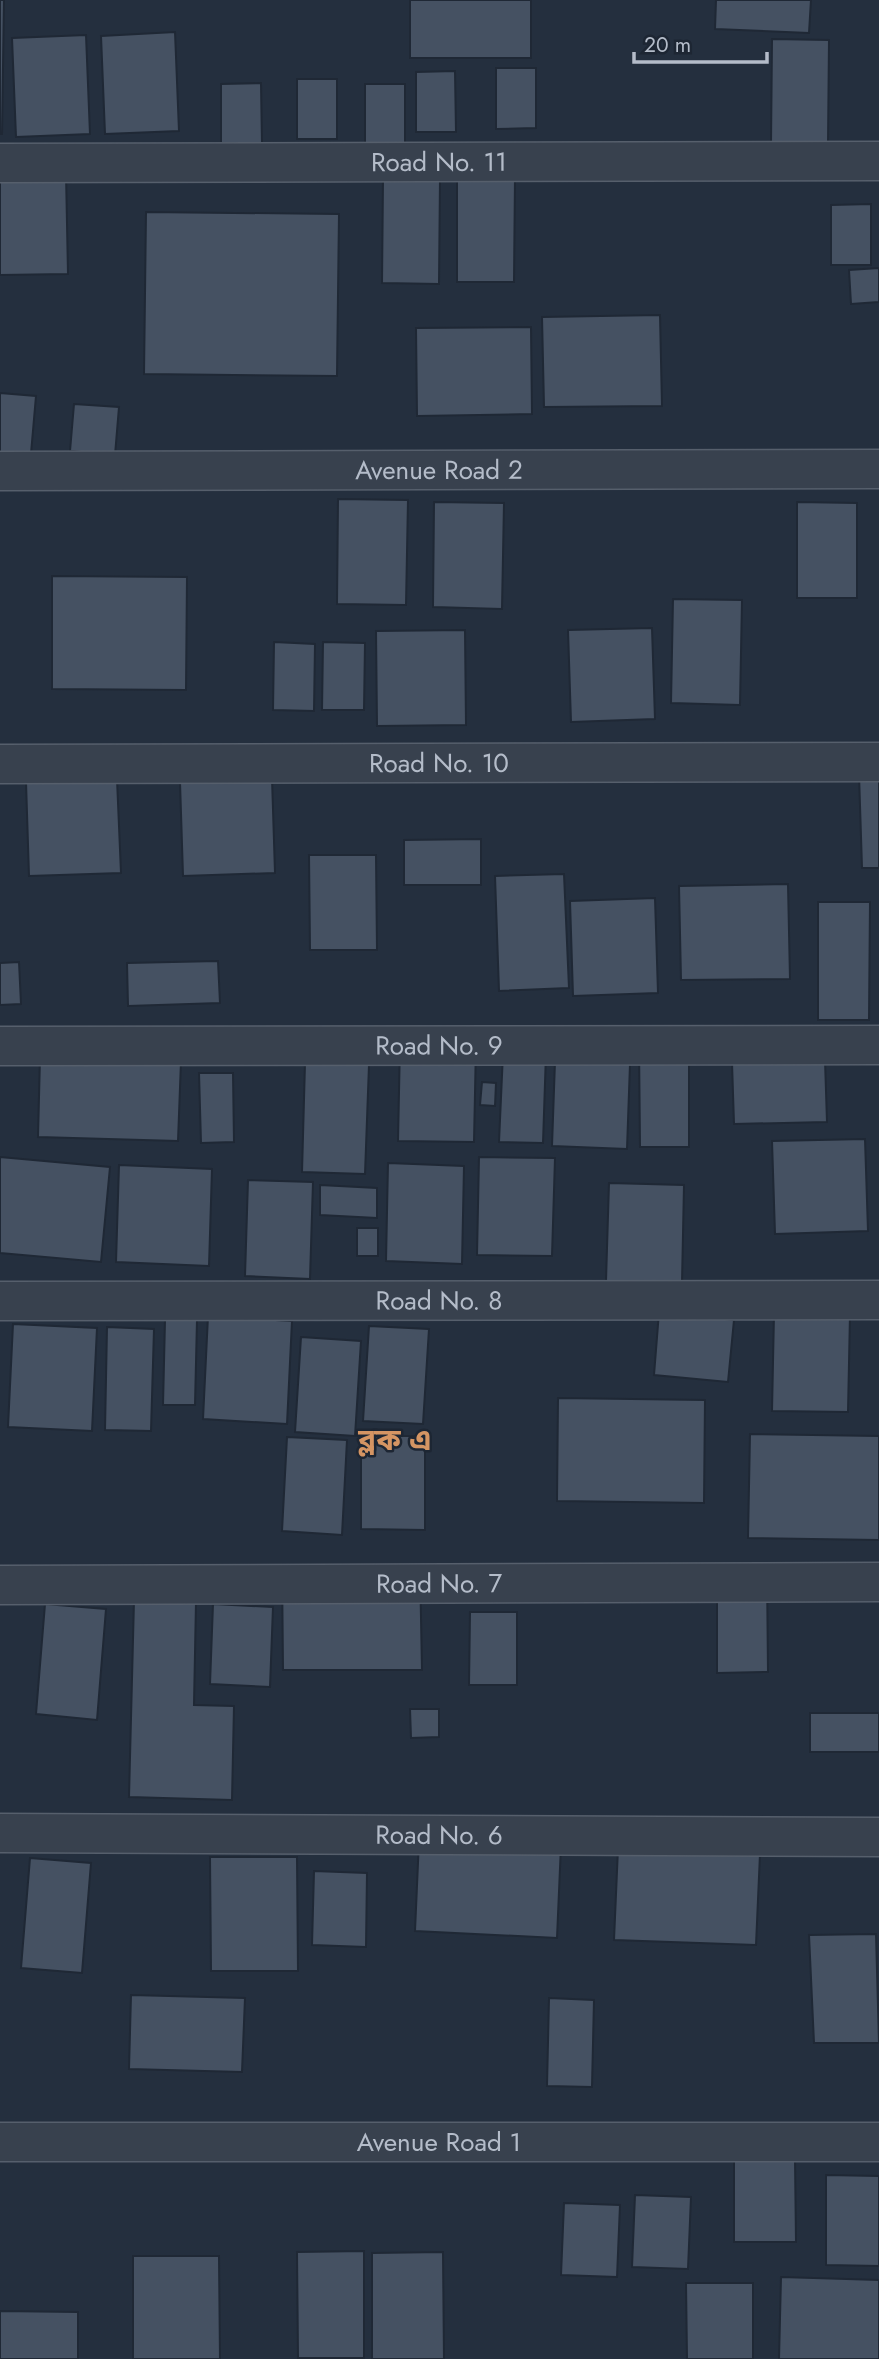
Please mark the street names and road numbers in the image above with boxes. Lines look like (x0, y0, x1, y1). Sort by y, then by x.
street label: Road No. 11 (371, 143, 507, 181)
street label: Avenue Road 2 (355, 451, 523, 489)
street label: Road No. 10 (369, 744, 509, 782)
street label: Road No. 9 (375, 1026, 503, 1065)
street label: Road No. 8 (376, 1281, 502, 1320)
street label: Road No. 7 (376, 1564, 503, 1603)
street label: Road No. 6 (375, 1816, 503, 1854)
street label: Avenue Road 1 (357, 2123, 521, 2161)

